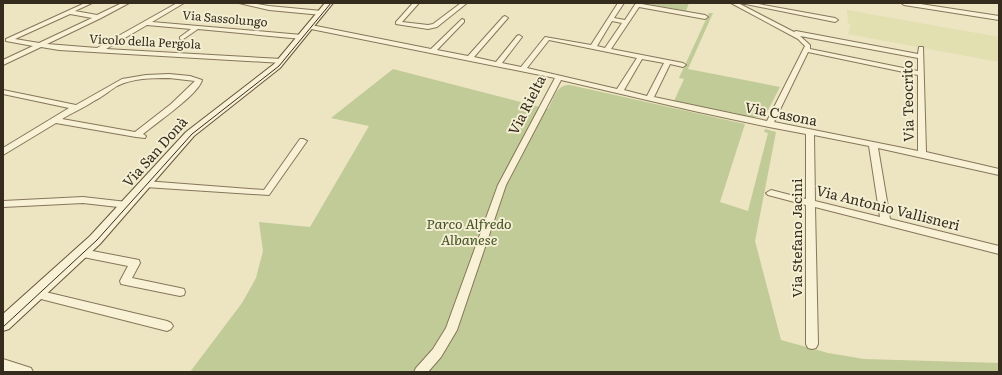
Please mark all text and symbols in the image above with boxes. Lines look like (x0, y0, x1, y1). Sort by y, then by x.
street label: Via Sassolungo (182, 5, 268, 31)
street label: Vicolo della Pergola (89, 29, 202, 53)
street label: Via Teocrito (896, 60, 918, 142)
street label: Via Rielta (503, 71, 550, 138)
street label: Via Casona (743, 96, 820, 130)
street label: Via San Donà (117, 111, 192, 191)
street label: Via Stefano Jacini (786, 178, 806, 298)
street label: Via Antonio Vallisneri (814, 179, 963, 235)
park label: Parco Alfredo Albanese (426, 213, 512, 249)

